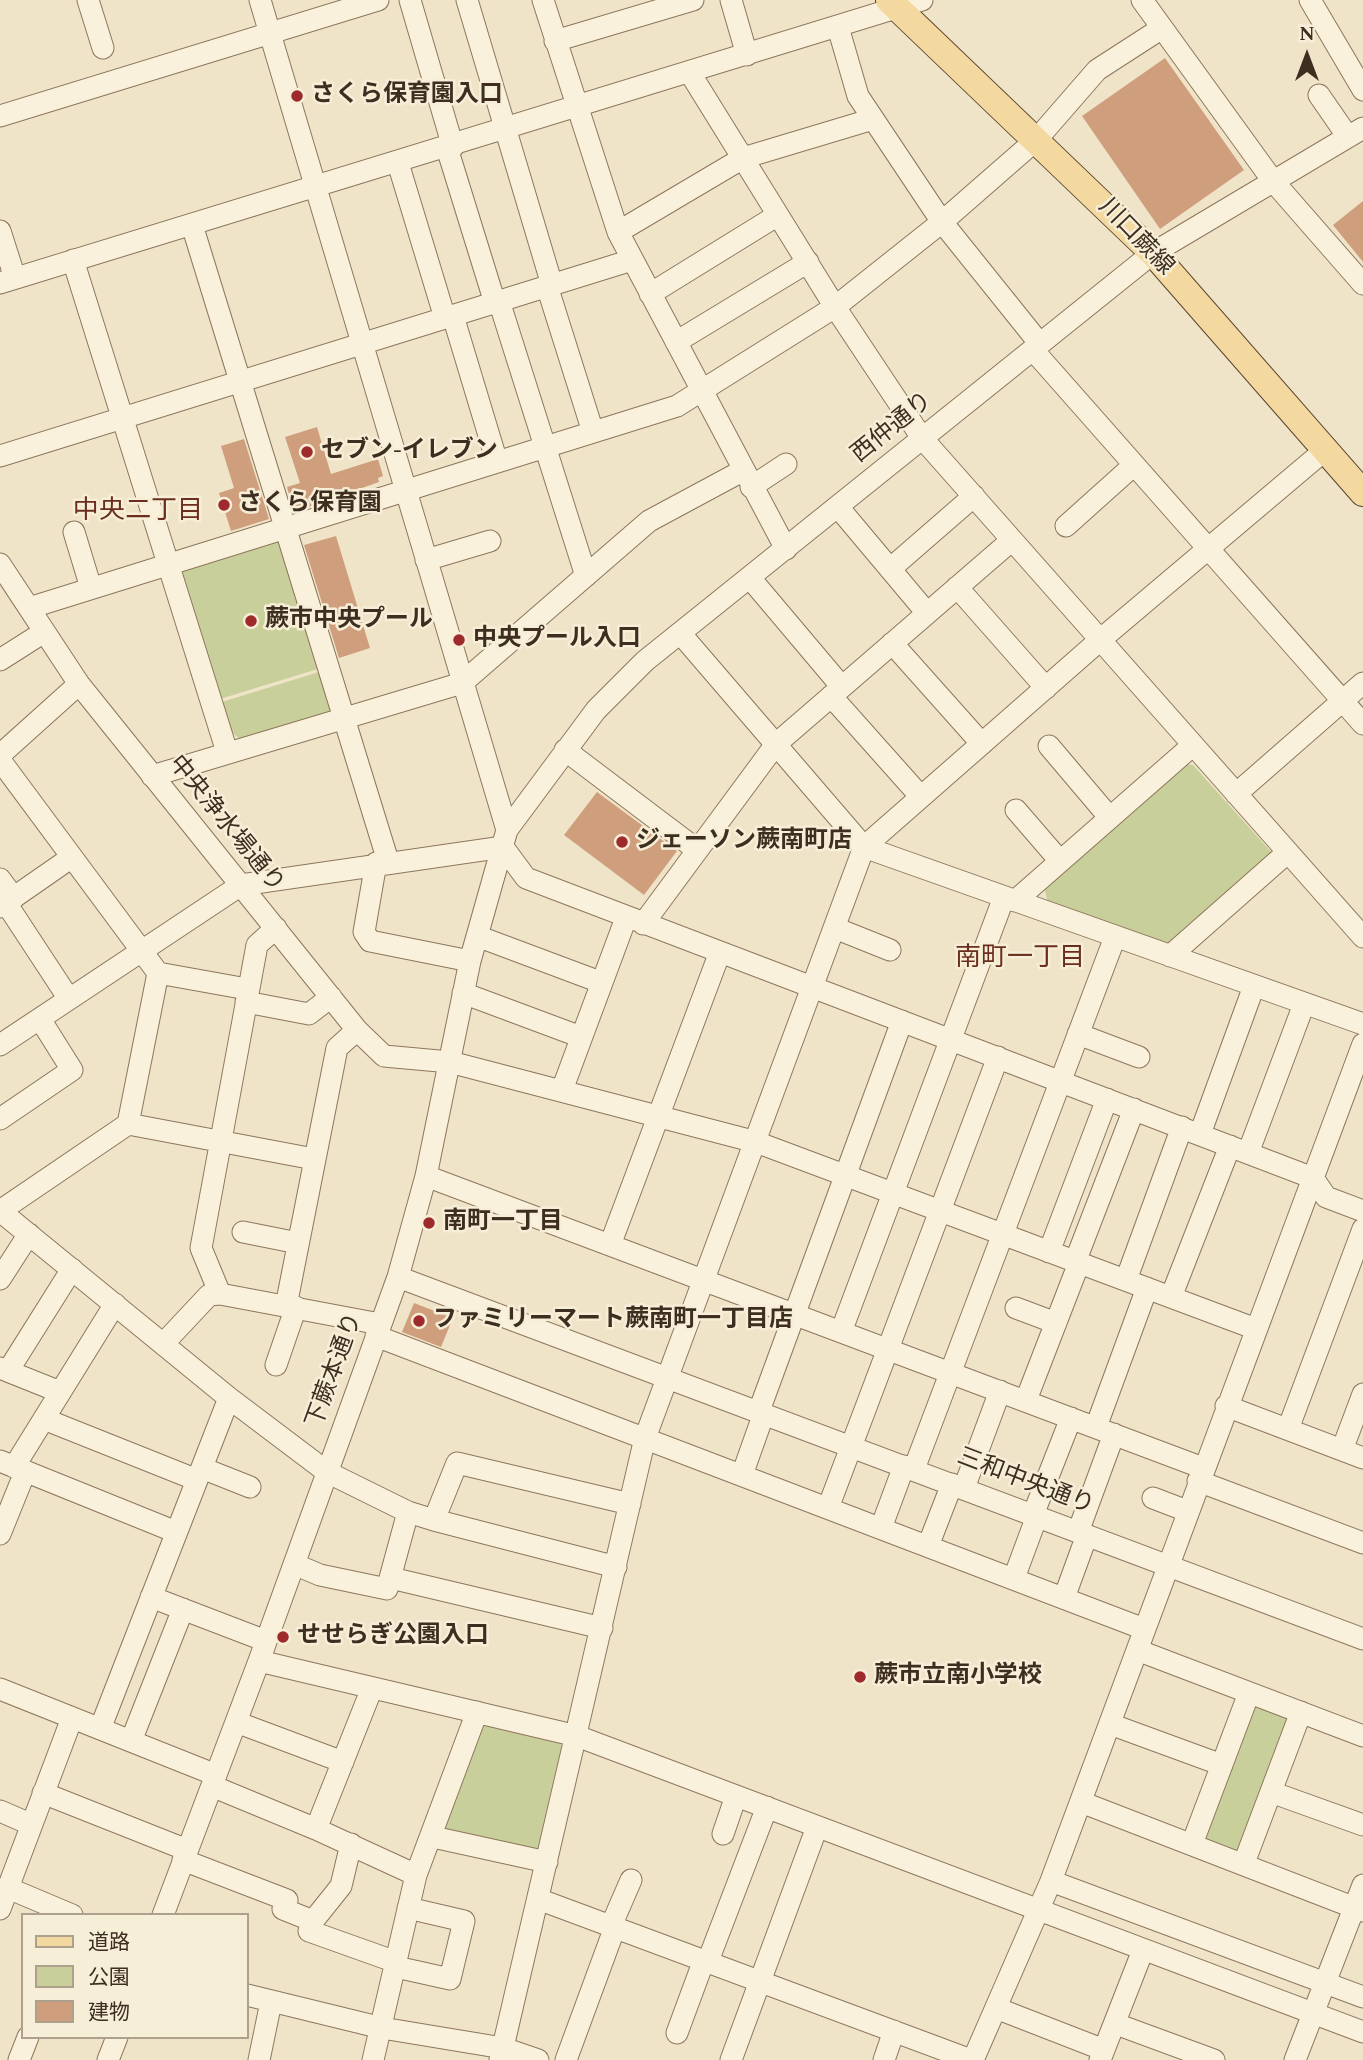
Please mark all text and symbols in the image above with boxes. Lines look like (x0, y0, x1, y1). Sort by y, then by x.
text: N (1299, 20, 1315, 49)
north arrow (1272, 21, 1342, 91)
place label: さくら保育園入口 (311, 82, 503, 110)
marker: さくら保育園入口 (289, 88, 305, 104)
street label: 川口蕨線 (1091, 193, 1179, 283)
street label: 西仲通り (847, 388, 939, 470)
place label: セブン-イレブン (321, 438, 498, 466)
marker: セブン-イレブン (299, 444, 315, 460)
place label: さくら保育園 (238, 491, 382, 519)
district label: 中央二丁目 (73, 497, 203, 529)
marker: さくら保育園 (216, 497, 232, 513)
place label: 蕨市中央プール (265, 607, 433, 635)
marker: 蕨市中央プール (243, 613, 259, 629)
place label: 中央プール入口 (473, 626, 641, 654)
marker: 中央プール入口 (451, 632, 467, 648)
street label: 中央浄水場通り (161, 751, 289, 899)
place label: ジェーソン蕨南町店 (636, 828, 852, 856)
marker: ジェーソン蕨南町店 (614, 834, 630, 850)
district label: 南町一丁目 (955, 944, 1085, 976)
place label: 南町一丁目 (443, 1209, 563, 1237)
marker: 南町一丁目 (421, 1215, 437, 1231)
place label: ファミリーマート蕨南町一丁目店 (433, 1307, 793, 1335)
street label: 下蕨本通り (302, 1310, 370, 1432)
marker: ファミリーマート蕨南町一丁目店 (411, 1313, 427, 1329)
street label: 三和中央通り (953, 1444, 1097, 1522)
place label: せせらぎ公園入口 (297, 1623, 489, 1651)
marker: せせらぎ公園入口 (275, 1629, 291, 1645)
place label: 蕨市立南小学校 (874, 1663, 1042, 1691)
marker: 蕨市立南小学校 (852, 1669, 868, 1685)
legend (21, 1913, 248, 2039)
text: 道路 (88, 1927, 130, 1959)
text: 公園 (88, 1962, 130, 1994)
text: 建物 (88, 1997, 130, 2029)

